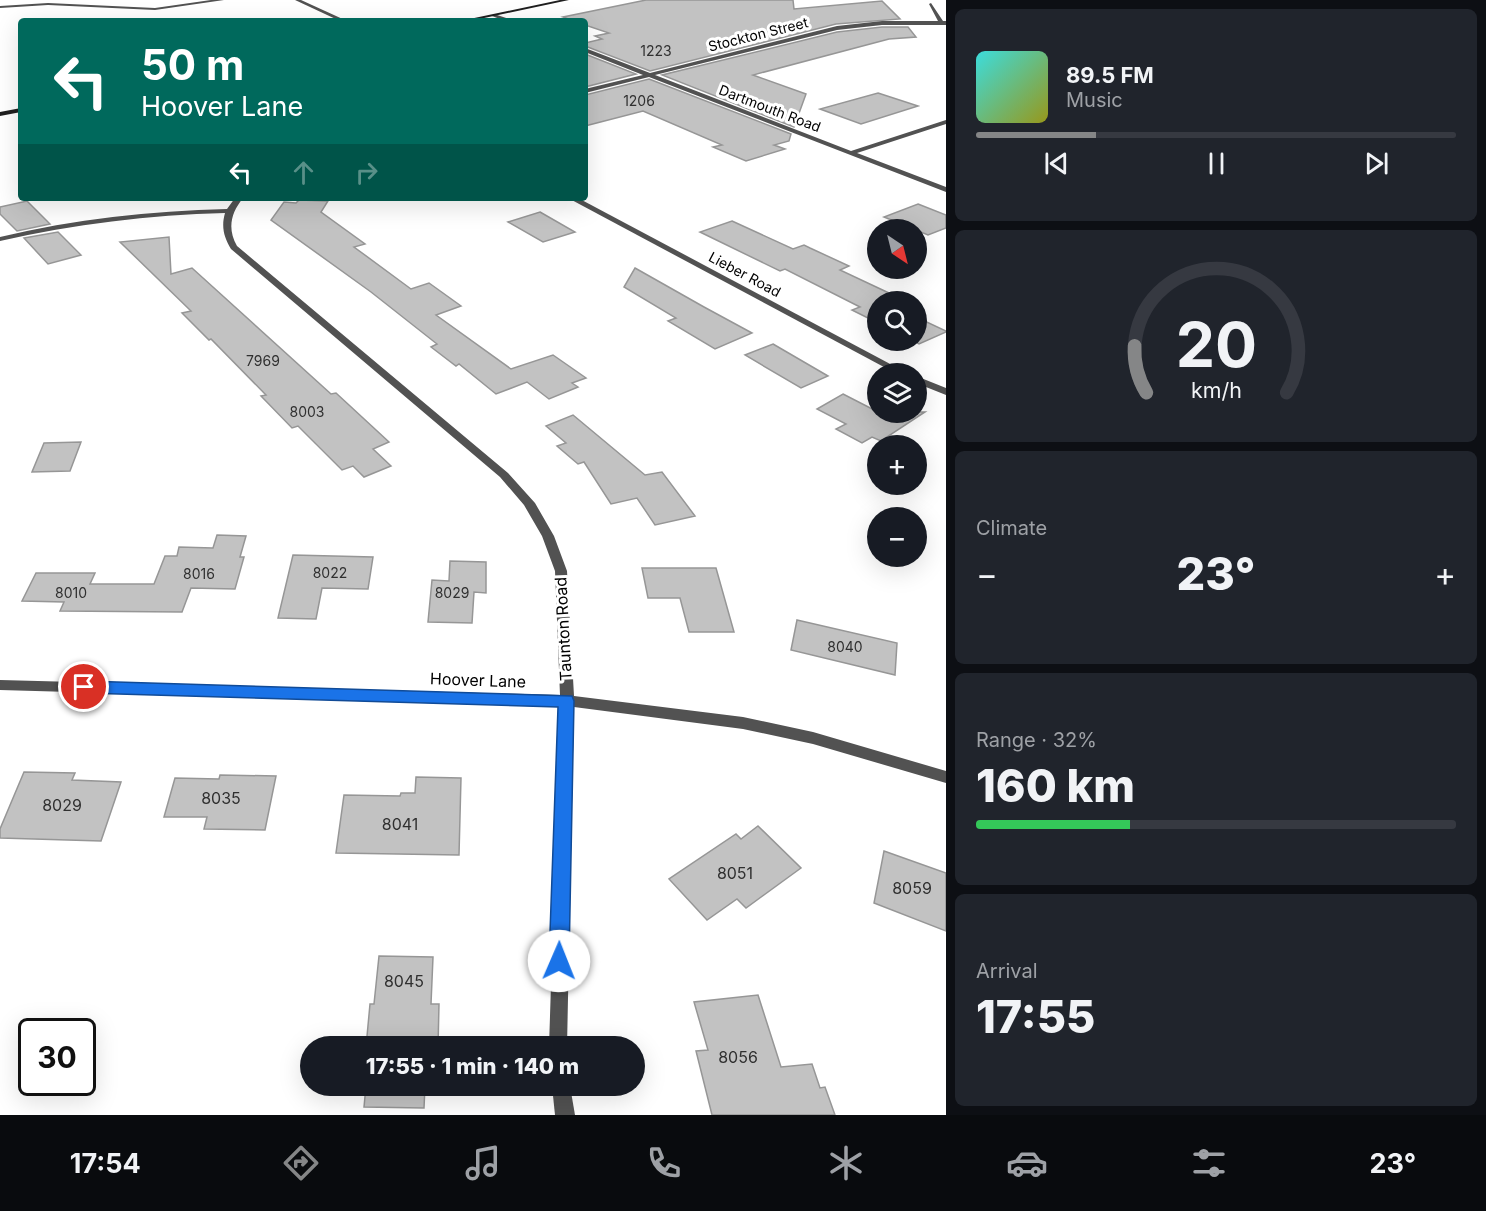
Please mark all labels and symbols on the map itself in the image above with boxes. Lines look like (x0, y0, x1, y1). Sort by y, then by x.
street label: Stockton Street (706, 13, 810, 55)
house number: 1223 (640, 42, 672, 59)
street label: Dartmouth Road (717, 81, 823, 135)
house number: 1206 (623, 92, 655, 109)
north arrow (867, 219, 927, 279)
street label: Lieber Road (706, 248, 784, 300)
house number: 7969 (246, 352, 280, 369)
house number: 8003 (290, 403, 324, 420)
house number: 8022 (313, 564, 347, 581)
house number: 8016 (183, 565, 215, 582)
street label: Taunton Road (550, 576, 576, 682)
house number: 8010 (55, 584, 87, 601)
house number: 8029 (435, 584, 469, 601)
house number: 8040 (827, 638, 863, 655)
pin (58, 661, 109, 712)
street label: Hoover Lane (430, 668, 526, 692)
house number: 8035 (201, 788, 241, 808)
house number: 8029 (42, 795, 82, 815)
house number: 8041 (382, 814, 418, 834)
house number: 8051 (717, 863, 753, 883)
house number: 8059 (892, 878, 932, 898)
position arrow (527, 929, 591, 993)
house number: 8045 (384, 971, 424, 991)
speed limit sign: 30 (18, 1018, 96, 1096)
house number: 8056 (718, 1047, 758, 1067)

